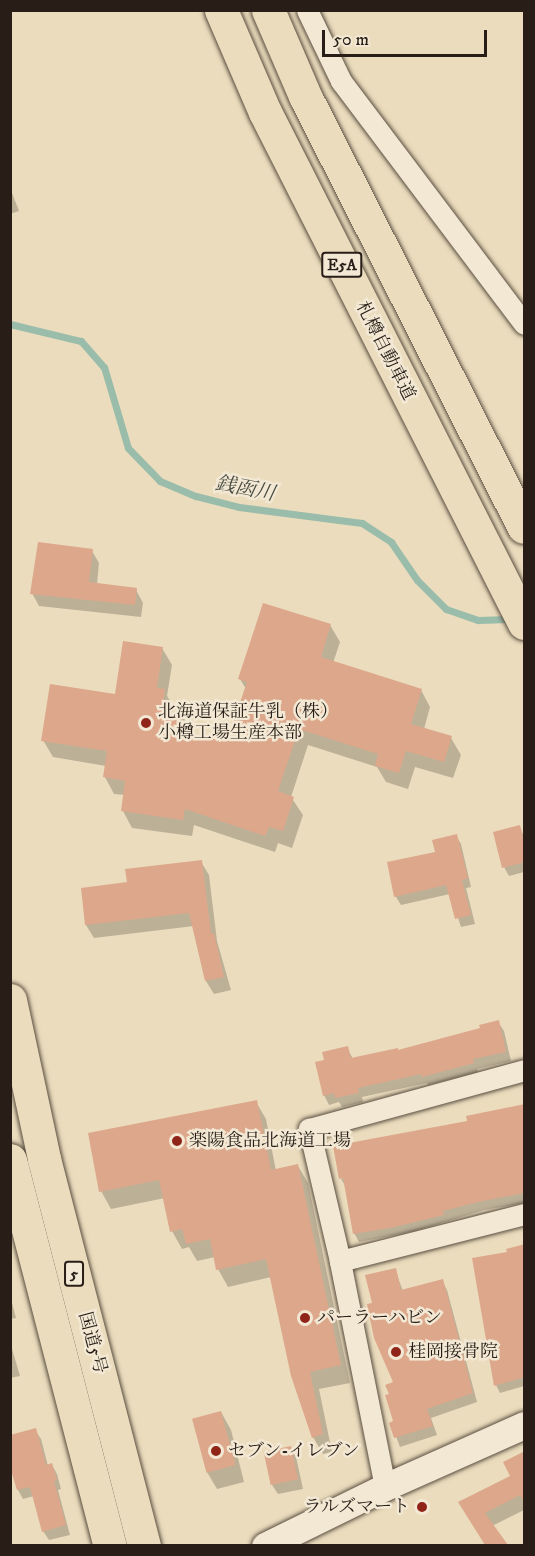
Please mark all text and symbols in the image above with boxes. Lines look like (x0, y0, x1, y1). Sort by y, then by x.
scale bar (325, 18, 490, 56)
text: 50 m (333, 29, 369, 51)
road number: E5A (321, 252, 363, 278)
street label: 札樽自動車道 (351, 298, 419, 404)
water label: 銭函川 (213, 471, 277, 507)
place label: 北海道保証牛乳（株） 小樽工場生産本部 (158, 702, 338, 744)
marker: 北海道保証牛乳（株） 小樽工場生産本部 (139, 716, 153, 730)
place label: 楽陽食品北海道工場 (189, 1130, 351, 1152)
marker: 楽陽食品北海道工場 (170, 1134, 184, 1148)
road number: 5 (64, 1261, 84, 1287)
place label: パーラーハビン (317, 1307, 443, 1329)
street label: 国道5号 (73, 1310, 111, 1376)
marker: パーラーハビン (298, 1311, 312, 1325)
place label: 桂岡接骨院 (408, 1341, 498, 1363)
marker: 桂岡接骨院 (389, 1345, 403, 1359)
place label: セブン-イレブン (228, 1440, 361, 1462)
marker: セブン-イレブン (209, 1444, 223, 1458)
place label: ラルズマート (302, 1496, 410, 1518)
marker: ラルズマート (415, 1500, 429, 1514)

